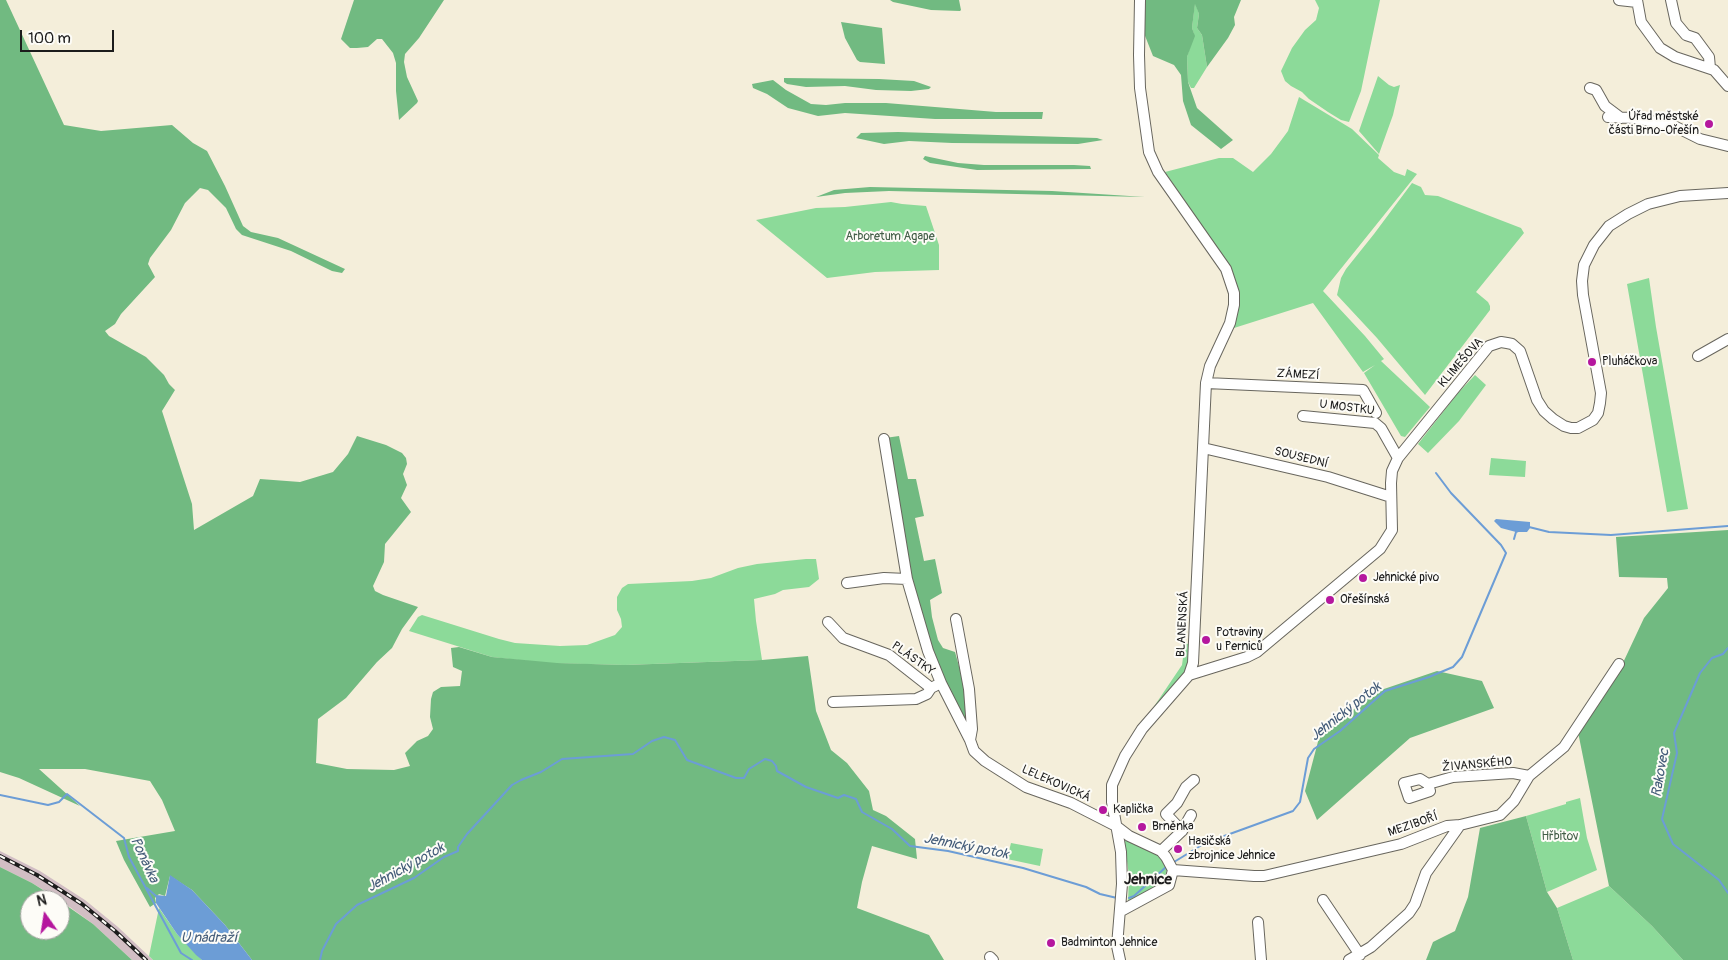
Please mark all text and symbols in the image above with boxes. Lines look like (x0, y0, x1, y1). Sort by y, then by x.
scale bar (22, 20, 116, 52)
text: 100 m (28, 29, 71, 48)
place label: Úřad městské části Brno-Ořešín (1609, 110, 1699, 138)
marker: Úřad městské části Brno-Ořešín (1703, 118, 1715, 130)
park label: Arboretum Agape (845, 230, 935, 244)
street label: KLIMEŠOVA (1436, 335, 1486, 391)
place label: Pluháčkova (1602, 355, 1657, 369)
marker: Pluháčkova (1586, 356, 1598, 368)
street label: ZÁMEZÍ (1276, 367, 1320, 383)
street label: U MOSTKU (1319, 397, 1375, 419)
street label: SOUSEDNÍ (1273, 444, 1329, 472)
place label: Jehnické pivo (1373, 571, 1439, 585)
marker: Jehnické pivo (1357, 572, 1369, 584)
street label: BLANENSKÁ (1174, 590, 1192, 658)
place label: Ořešínská (1340, 593, 1389, 607)
marker: Ořešínská (1324, 594, 1336, 606)
place label: Potraviny u Perniců (1216, 626, 1263, 654)
marker: Potraviny u Perniců (1200, 634, 1212, 646)
street label: PLÁSTKY (889, 639, 937, 679)
water label: Jehnický potok (1307, 679, 1385, 745)
water label: Rakovec (1649, 748, 1673, 798)
street label: ŽIVANSKÉHO (1441, 755, 1513, 775)
street label: LELEKOVICKÁ (1019, 762, 1093, 806)
place label: Kaplička (1113, 803, 1153, 817)
marker: Kaplička (1097, 804, 1109, 816)
street label: MEZIBOŘÍ (1386, 810, 1440, 840)
place label: Brněnka (1152, 820, 1194, 834)
marker: Brněnka (1136, 821, 1148, 833)
park label: Hřbitov (1542, 830, 1578, 844)
water label: Jehnický potok (922, 831, 1010, 863)
water label: Ponávka (126, 835, 162, 885)
place label: Hasičská zbrojnice Jehnice (1188, 835, 1275, 863)
water label: Jehnický potok (364, 840, 448, 896)
marker: Hasičská zbrojnice Jehnice (1172, 843, 1184, 855)
district label: Jehnice (1124, 871, 1172, 889)
north arrow (20, 890, 70, 940)
text: N (35, 892, 48, 910)
water label: U nádraží (181, 930, 237, 946)
place label: Badminton Jehnice (1061, 936, 1157, 950)
marker: Badminton Jehnice (1045, 937, 1057, 949)

